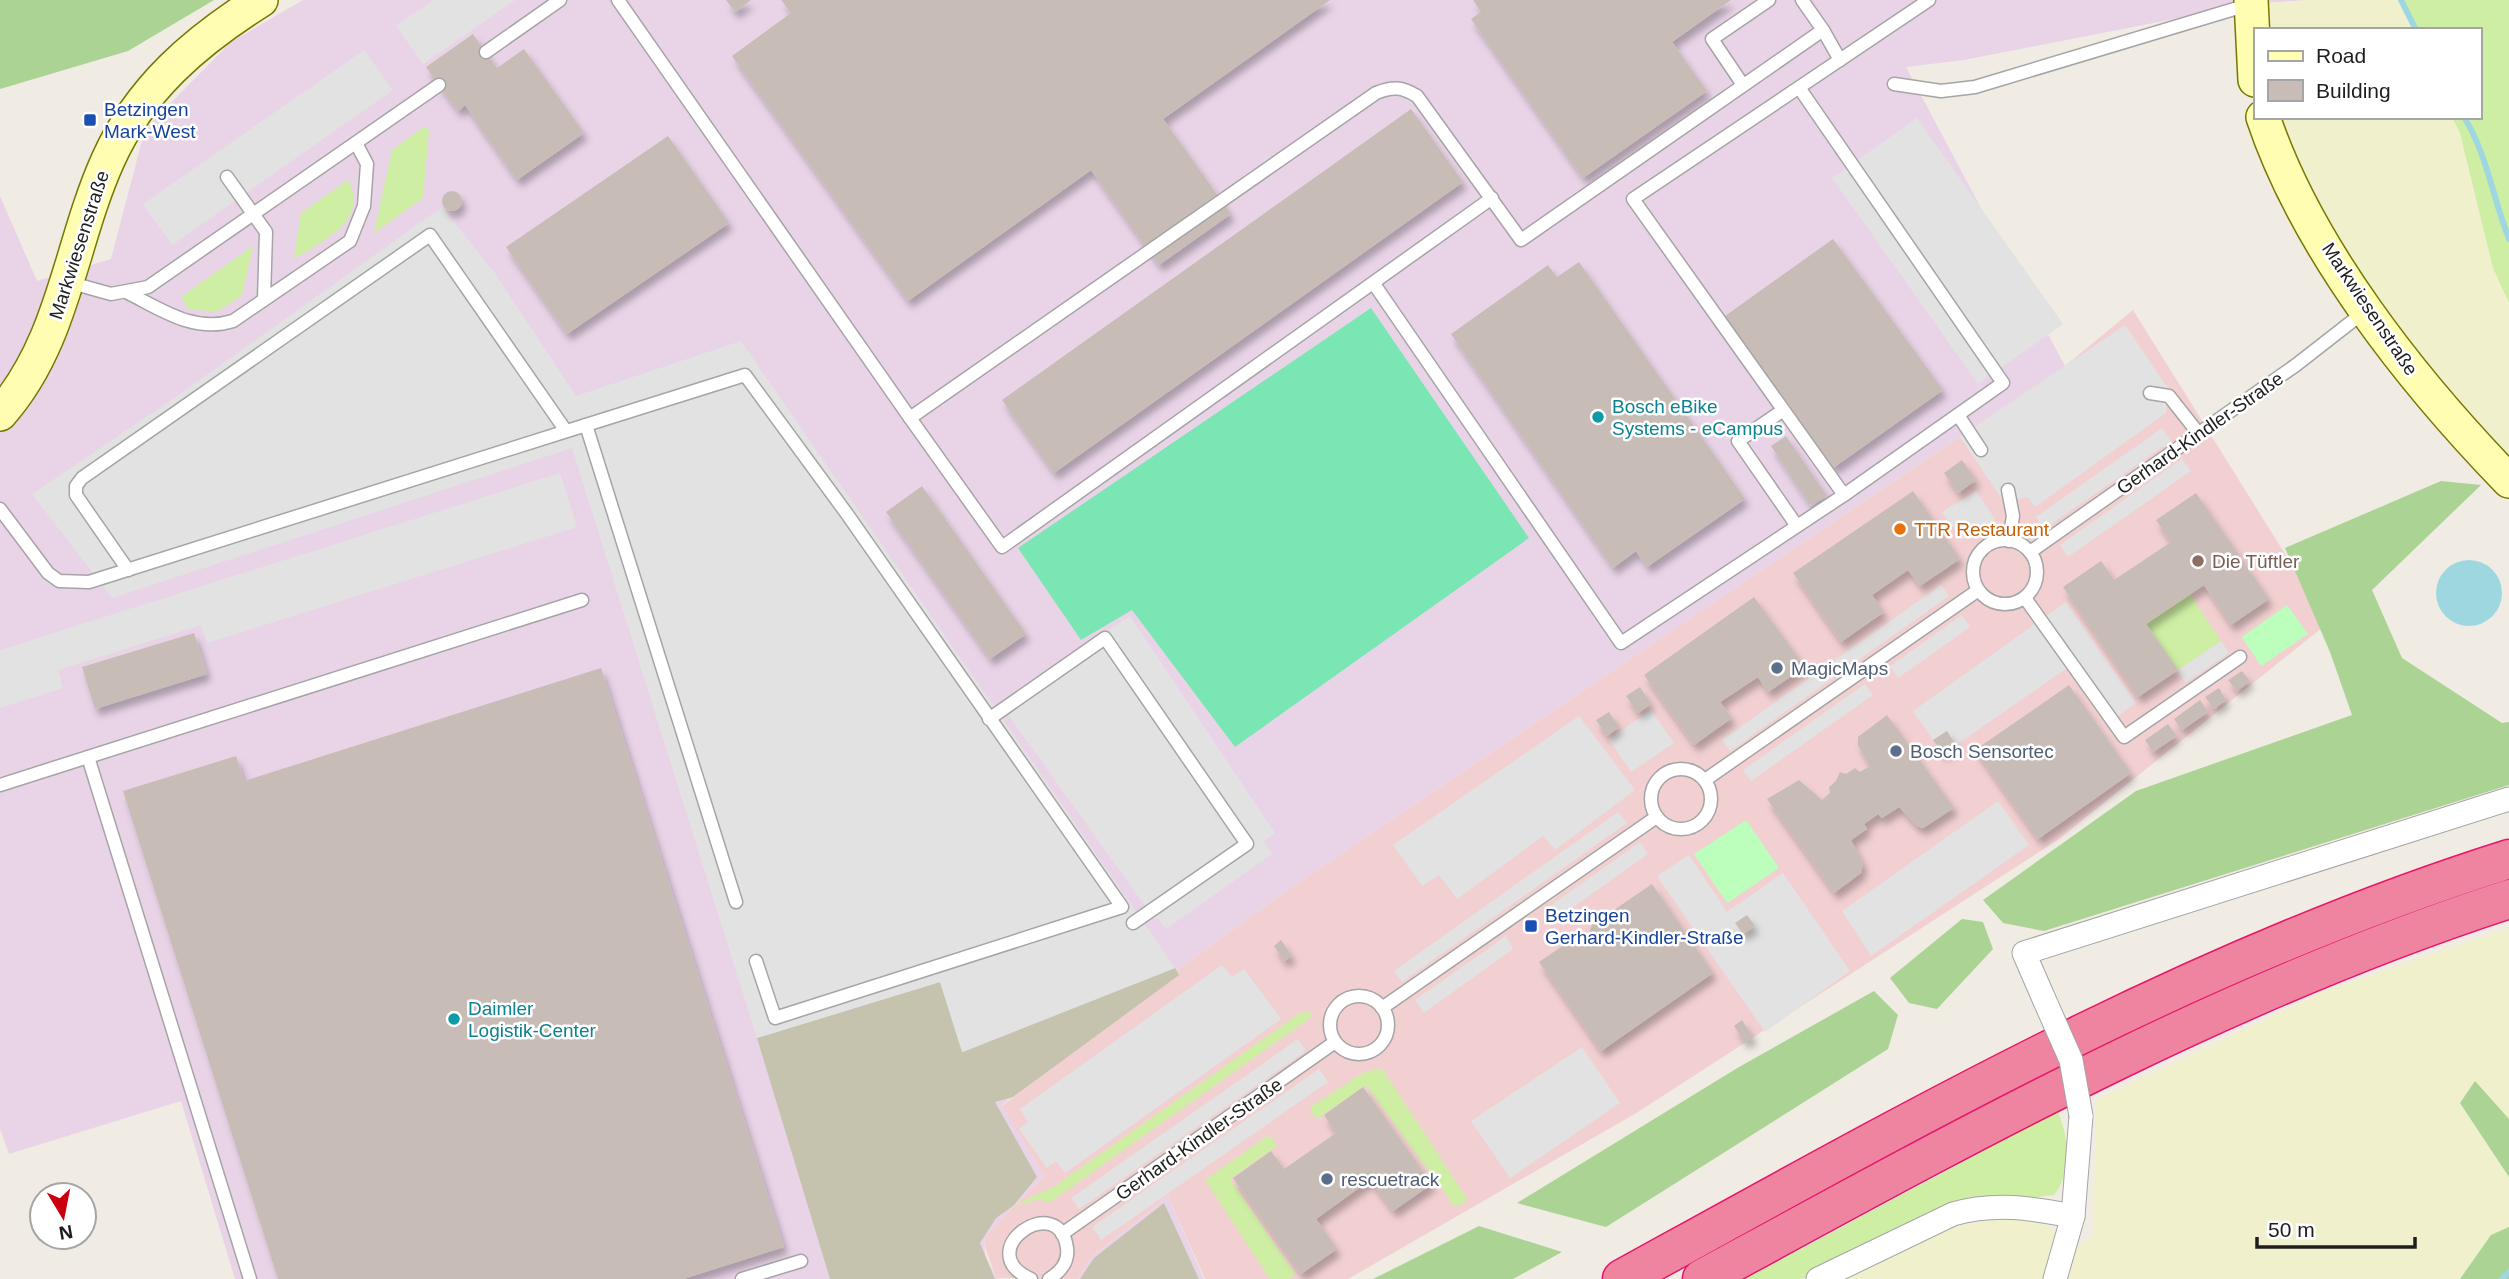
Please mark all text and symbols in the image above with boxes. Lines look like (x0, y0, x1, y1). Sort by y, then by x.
legend (2254, 28, 2481, 119)
text: Road (2316, 44, 2366, 67)
text: Building (2316, 79, 2391, 102)
place label: Betzingen Mark-West (104, 99, 196, 142)
marker: Betzingen Mark-West (82, 112, 98, 128)
street label: Markwiesenstraße (45, 168, 113, 322)
street label: Markwiesenstraße (2318, 239, 2422, 379)
street label: Gerhard-Kindler-Straße (2113, 367, 2287, 499)
place label: Bosch eBike Systems - eCampus (1612, 396, 1783, 439)
marker: Bosch eBike Systems - eCampus (1590, 409, 1606, 425)
place label: TTR Restaurant (1914, 519, 2050, 540)
marker: TTR Restaurant (1892, 521, 1908, 537)
place label: Die Tüftler (2212, 551, 2300, 572)
marker: Die Tüftler (2190, 553, 2206, 569)
place label: MagicMaps (1791, 658, 1888, 679)
marker: MagicMaps (1769, 660, 1785, 676)
place label: Bosch Sensortec (1910, 741, 2054, 762)
marker: Bosch Sensortec (1888, 743, 1904, 759)
place label: Betzingen Gerhard-Kindler-Straße (1545, 905, 1744, 948)
marker: Betzingen Gerhard-Kindler-Straße (1523, 918, 1539, 934)
place label: Daimler Logistik-Center (468, 998, 596, 1041)
marker: Daimler Logistik-Center (446, 1011, 462, 1027)
street label: Gerhard-Kindler-Straße (1112, 1073, 1286, 1205)
place label: rescuetrack (1341, 1169, 1440, 1190)
marker: rescuetrack (1319, 1171, 1335, 1187)
north arrow (28, 1181, 98, 1251)
scale bar (2257, 1206, 2414, 1250)
text: 50 m (2268, 1218, 2315, 1241)
text: N (57, 1221, 74, 1244)

